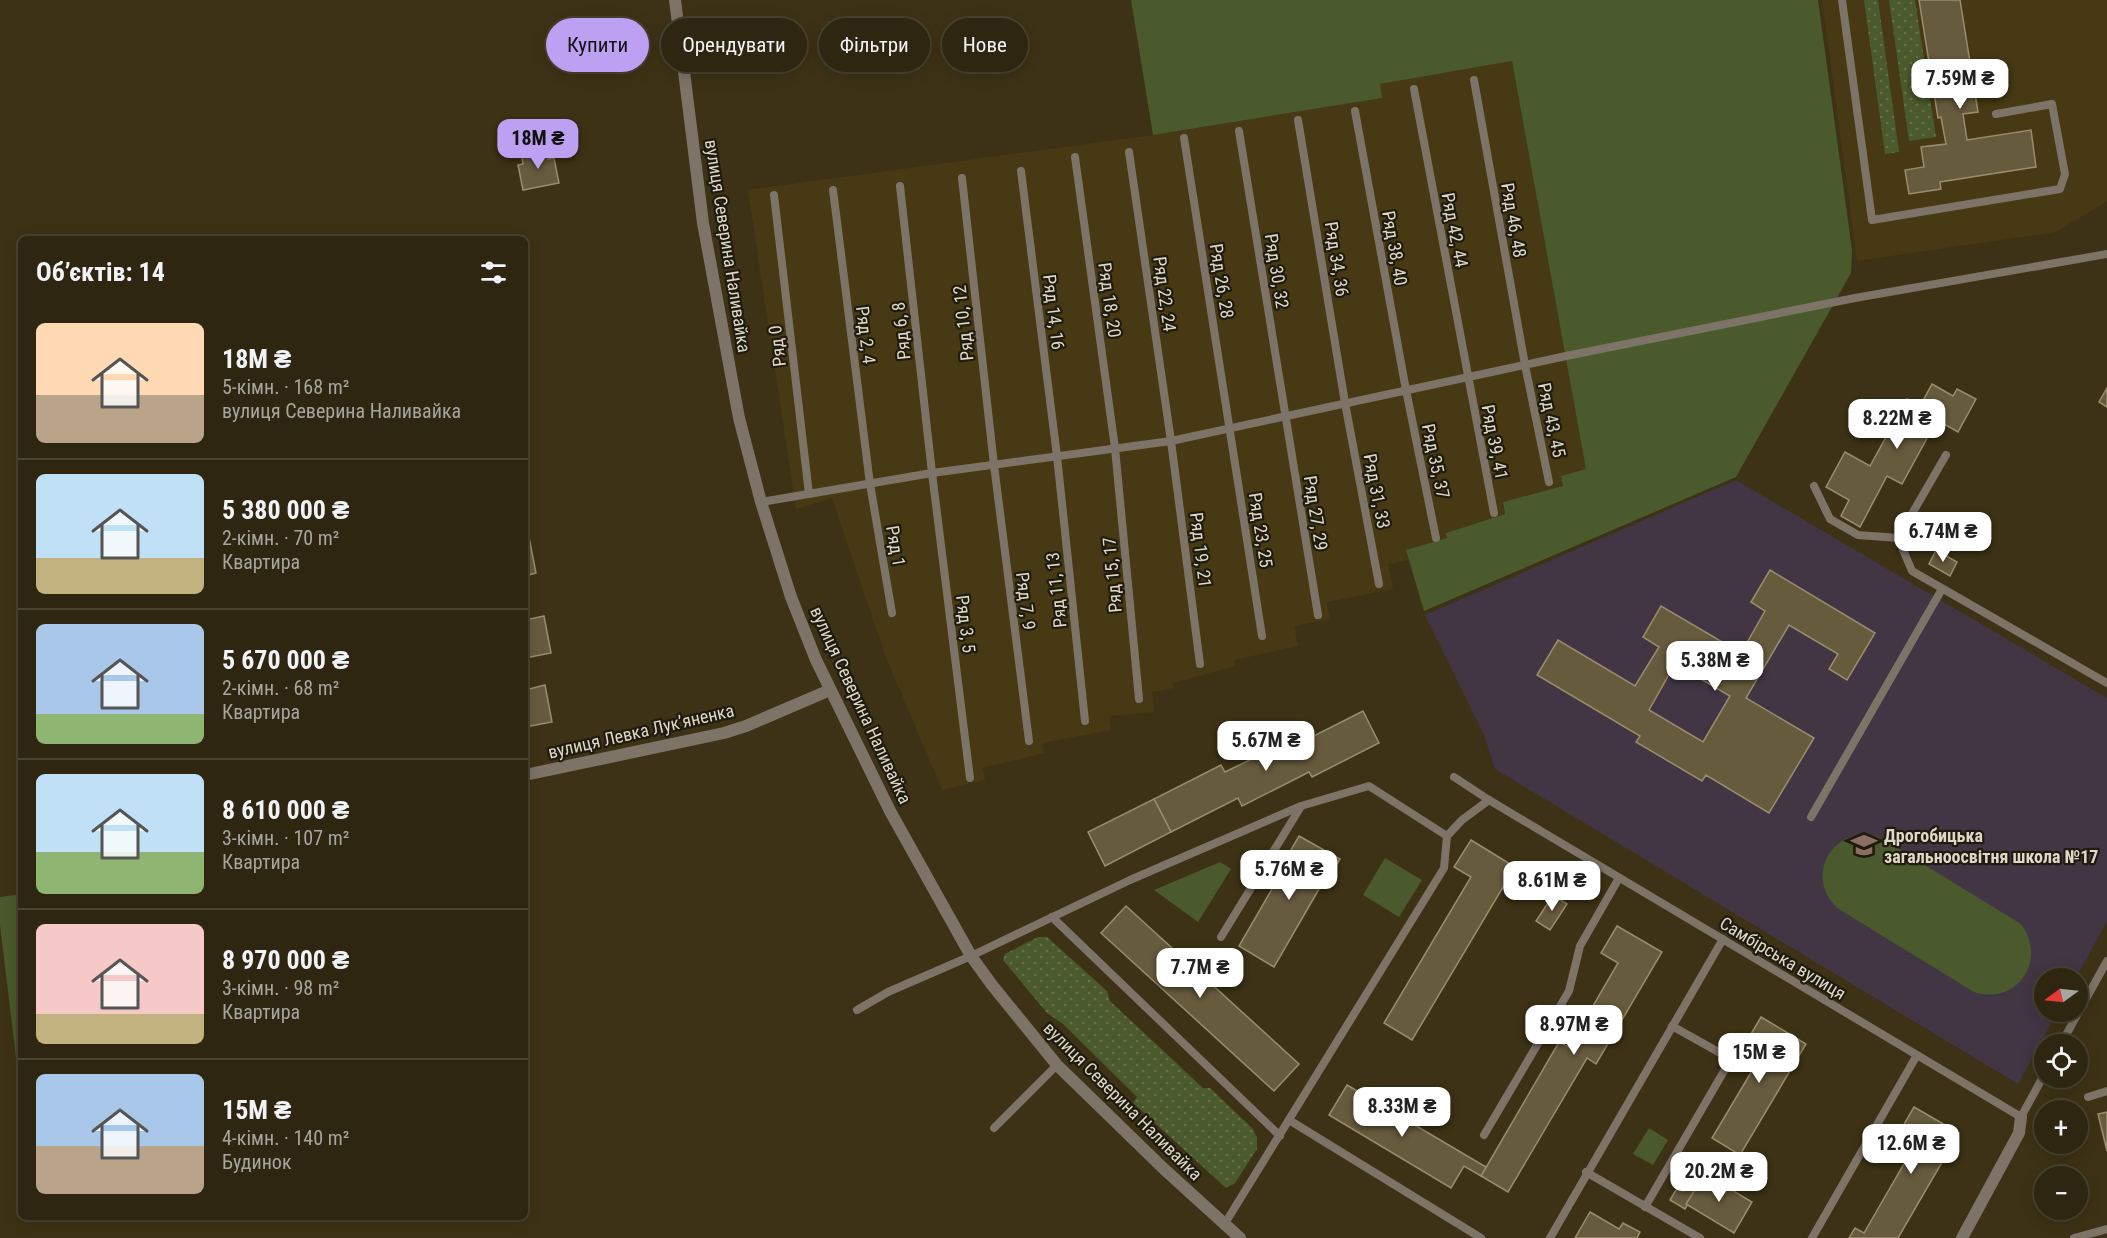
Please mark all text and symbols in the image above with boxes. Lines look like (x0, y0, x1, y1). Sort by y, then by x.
chip: Купити (546, 18, 649, 72)
chip: Орендувати (661, 18, 807, 72)
chip: Фільтри (819, 18, 930, 72)
chip: Нове (942, 18, 1028, 72)
pin: 7.59M ₴ (1905, 59, 2015, 110)
text: 7.59M ₴ (1925, 66, 1995, 90)
pin: 18M ₴ (496, 119, 580, 170)
text: 18M ₴ (511, 126, 565, 150)
street label: вулиця Северина Наливайка (701, 138, 755, 354)
street label: Ряд 46, 48 (1497, 181, 1531, 259)
street label: Ряд 42, 44 (1437, 191, 1473, 269)
street label: Ряд 38, 40 (1378, 209, 1412, 287)
street label: Ряд 34, 36 (1321, 220, 1353, 298)
street label: Ряд 30, 32 (1261, 232, 1293, 310)
street label: Ряд 26, 28 (1206, 242, 1238, 320)
street label: Ряд 22, 24 (1149, 255, 1181, 333)
icon: filters (477, 256, 510, 289)
text: Об’єктів: 14 (36, 257, 165, 287)
street label: Ряд 18, 20 (1094, 261, 1126, 339)
street label: Ряд 14, 16 (1039, 273, 1069, 351)
street label: Ряд 10, 12 (949, 284, 977, 362)
street label: Ряд 6, 8 (888, 301, 914, 361)
street label: Ряд 2, 4 (852, 305, 880, 365)
street label: Ряд 0 (764, 324, 790, 368)
text: 18M ₴ (222, 344, 291, 374)
icon: home (84, 347, 156, 419)
text: 5-кімн. · 168 m² (222, 375, 349, 399)
street label: Ряд 43, 45 (1534, 381, 1570, 459)
text: вулиця Северина Наливайка (222, 399, 461, 423)
pin: 8.22M ₴ (1842, 399, 1952, 450)
street label: Ряд 39, 41 (1477, 403, 1513, 481)
text: 8.22M ₴ (1862, 406, 1932, 430)
street label: Ряд 35, 37 (1418, 422, 1454, 500)
street label: Ряд 31, 33 (1359, 452, 1395, 530)
street label: Ряд 27, 29 (1300, 474, 1332, 552)
street label: Ряд 23, 25 (1245, 491, 1277, 569)
text: 5 380 000 ₴ (222, 495, 349, 525)
icon: home (84, 498, 156, 570)
street label: Ряд 19, 21 (1186, 511, 1216, 589)
pin: 6.74M ₴ (1888, 512, 1998, 563)
text: 6.74M ₴ (1908, 519, 1978, 543)
street label: Ряд 1 (882, 524, 910, 568)
text: 2-кімн. · 70 m² (222, 526, 339, 550)
street label: Ряд 15, 17 (1098, 536, 1126, 614)
text: Квартира (222, 550, 300, 574)
street label: Ряд 11, 13 (1042, 551, 1070, 629)
street label: Ряд 7, 9 (1012, 571, 1040, 631)
street label: Ряд 3, 5 (952, 594, 980, 654)
street label: вулиця Северина Наливайка (806, 603, 916, 807)
pin: 5.38M ₴ (1660, 641, 1770, 692)
text: 5 670 000 ₴ (222, 645, 349, 675)
icon: home (84, 648, 156, 720)
text: 5.38M ₴ (1680, 648, 1750, 672)
text: 2-кімн. · 68 m² (222, 676, 339, 700)
street label: вулиця Левка Лукʼяненка (546, 699, 736, 763)
text: Квартира (222, 700, 300, 724)
pin: 5.67M ₴ (1211, 721, 1321, 772)
text: 5.67M ₴ (1231, 728, 1301, 752)
text: 8 610 000 ₴ (222, 795, 349, 825)
icon: home (84, 798, 156, 870)
place label: Дрогобицька загальноосвітня школа №17 (1884, 825, 2098, 867)
text: 3-кімн. · 107 m² (222, 826, 349, 850)
school or university icon: Дрогобицька загальноосвітня школа №17 (1849, 830, 1879, 860)
text: Квартира (222, 850, 300, 874)
pin: 5.76M ₴ (1234, 850, 1344, 901)
text: 5.76M ₴ (1254, 857, 1324, 881)
pin: 8.61M ₴ (1497, 861, 1607, 912)
text: 8.61M ₴ (1517, 868, 1587, 892)
street label: Самбірська вулиця (1716, 912, 1850, 1004)
text: 8 970 000 ₴ (222, 945, 349, 975)
icon: home (84, 948, 156, 1020)
pin: 7.7M ₴ (1151, 948, 1249, 999)
text: 7.7M ₴ (1170, 955, 1230, 979)
north arrow (2034, 968, 2088, 1022)
map controls (2034, 968, 2088, 1220)
text: 3-кімн. · 98 m² (222, 976, 339, 1000)
text: Квартира (222, 1000, 300, 1024)
pin: 8.97M ₴ (1519, 1005, 1629, 1056)
text: 8.97M ₴ (1539, 1012, 1609, 1036)
street label: вулиця Северина Наливайка (1040, 1018, 1206, 1184)
pin: 15M ₴ (1717, 1033, 1801, 1084)
button: locate (2034, 1034, 2088, 1088)
text: 15M ₴ (1732, 1040, 1786, 1064)
pin: 8.33M ₴ (1347, 1087, 1457, 1138)
text: 8.33M ₴ (1367, 1094, 1437, 1118)
text: 15M ₴ (222, 1095, 291, 1125)
icon: home (84, 1098, 156, 1170)
button: + (2034, 1100, 2088, 1154)
pin: 12.6M ₴ (1856, 1124, 1966, 1175)
text: 4-кімн. · 140 m² (222, 1126, 349, 1150)
text: 12.6M ₴ (1876, 1131, 1946, 1155)
text: Будинок (222, 1150, 292, 1174)
pin: 20.2M ₴ (1664, 1152, 1774, 1203)
text: 20.2M ₴ (1684, 1159, 1754, 1183)
button: − (2034, 1166, 2088, 1220)

